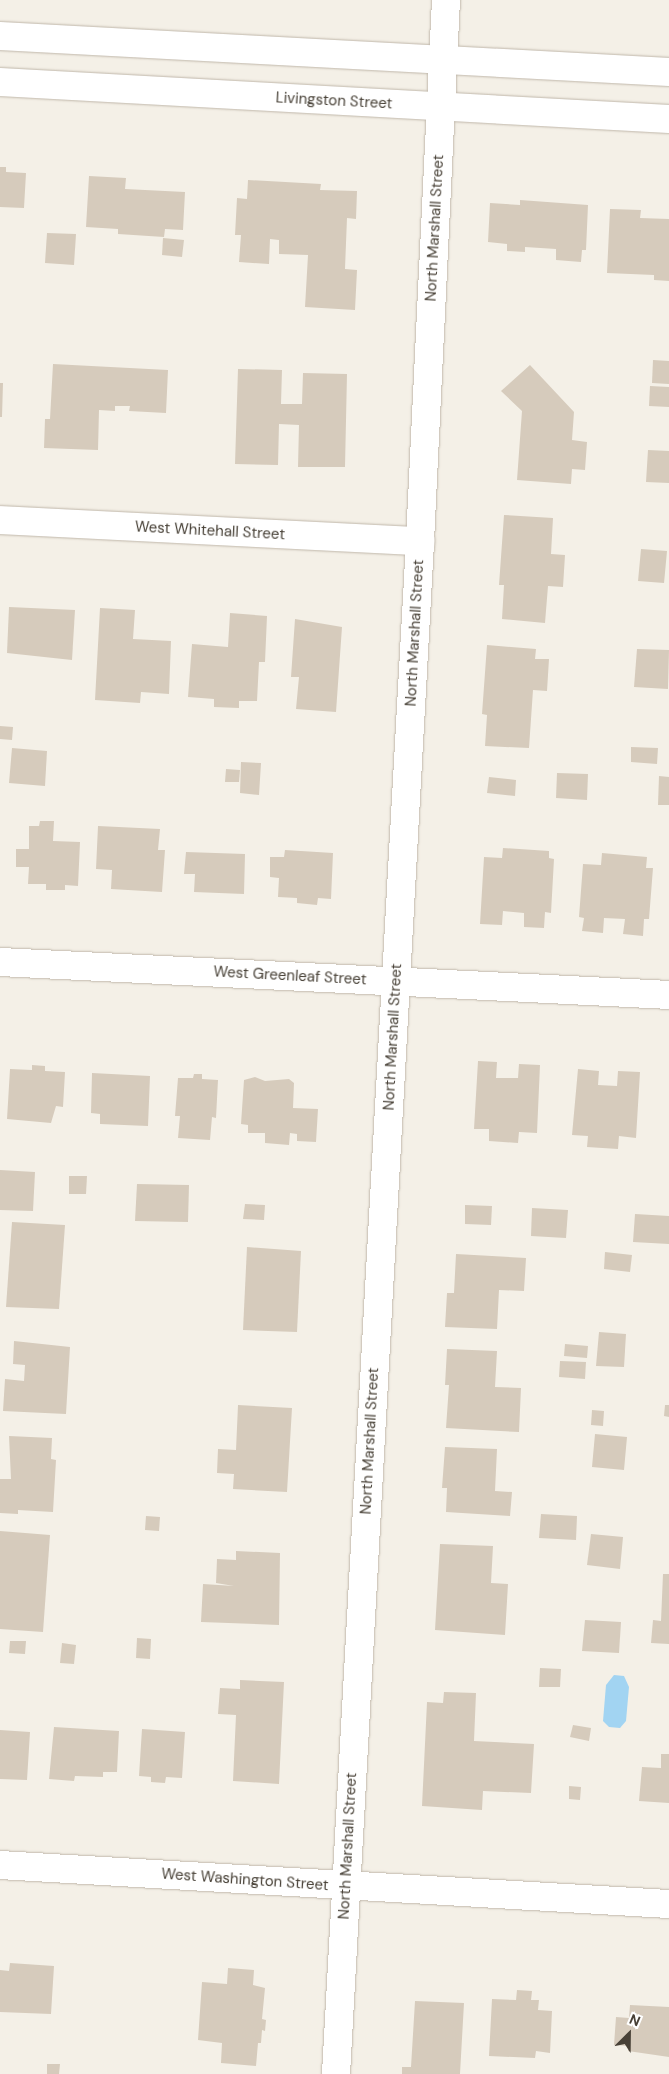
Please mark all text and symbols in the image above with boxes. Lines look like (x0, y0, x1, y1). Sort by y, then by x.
street label: Livingston Street (275, 89, 393, 113)
street label: North Marshall Street (422, 154, 448, 302)
street label: West Whitehall Street (135, 518, 285, 544)
street label: North Marshall Street (402, 559, 428, 707)
street label: West Greenleaf Street (213, 963, 367, 989)
street label: North Marshall Street (380, 963, 406, 1111)
street label: North Marshall Street (357, 1367, 383, 1515)
street label: North Marshall Street (335, 1772, 361, 1920)
street label: West Washington Street (161, 1865, 329, 1895)
north arrow (604, 2009, 654, 2059)
text: N (627, 2010, 643, 2030)

